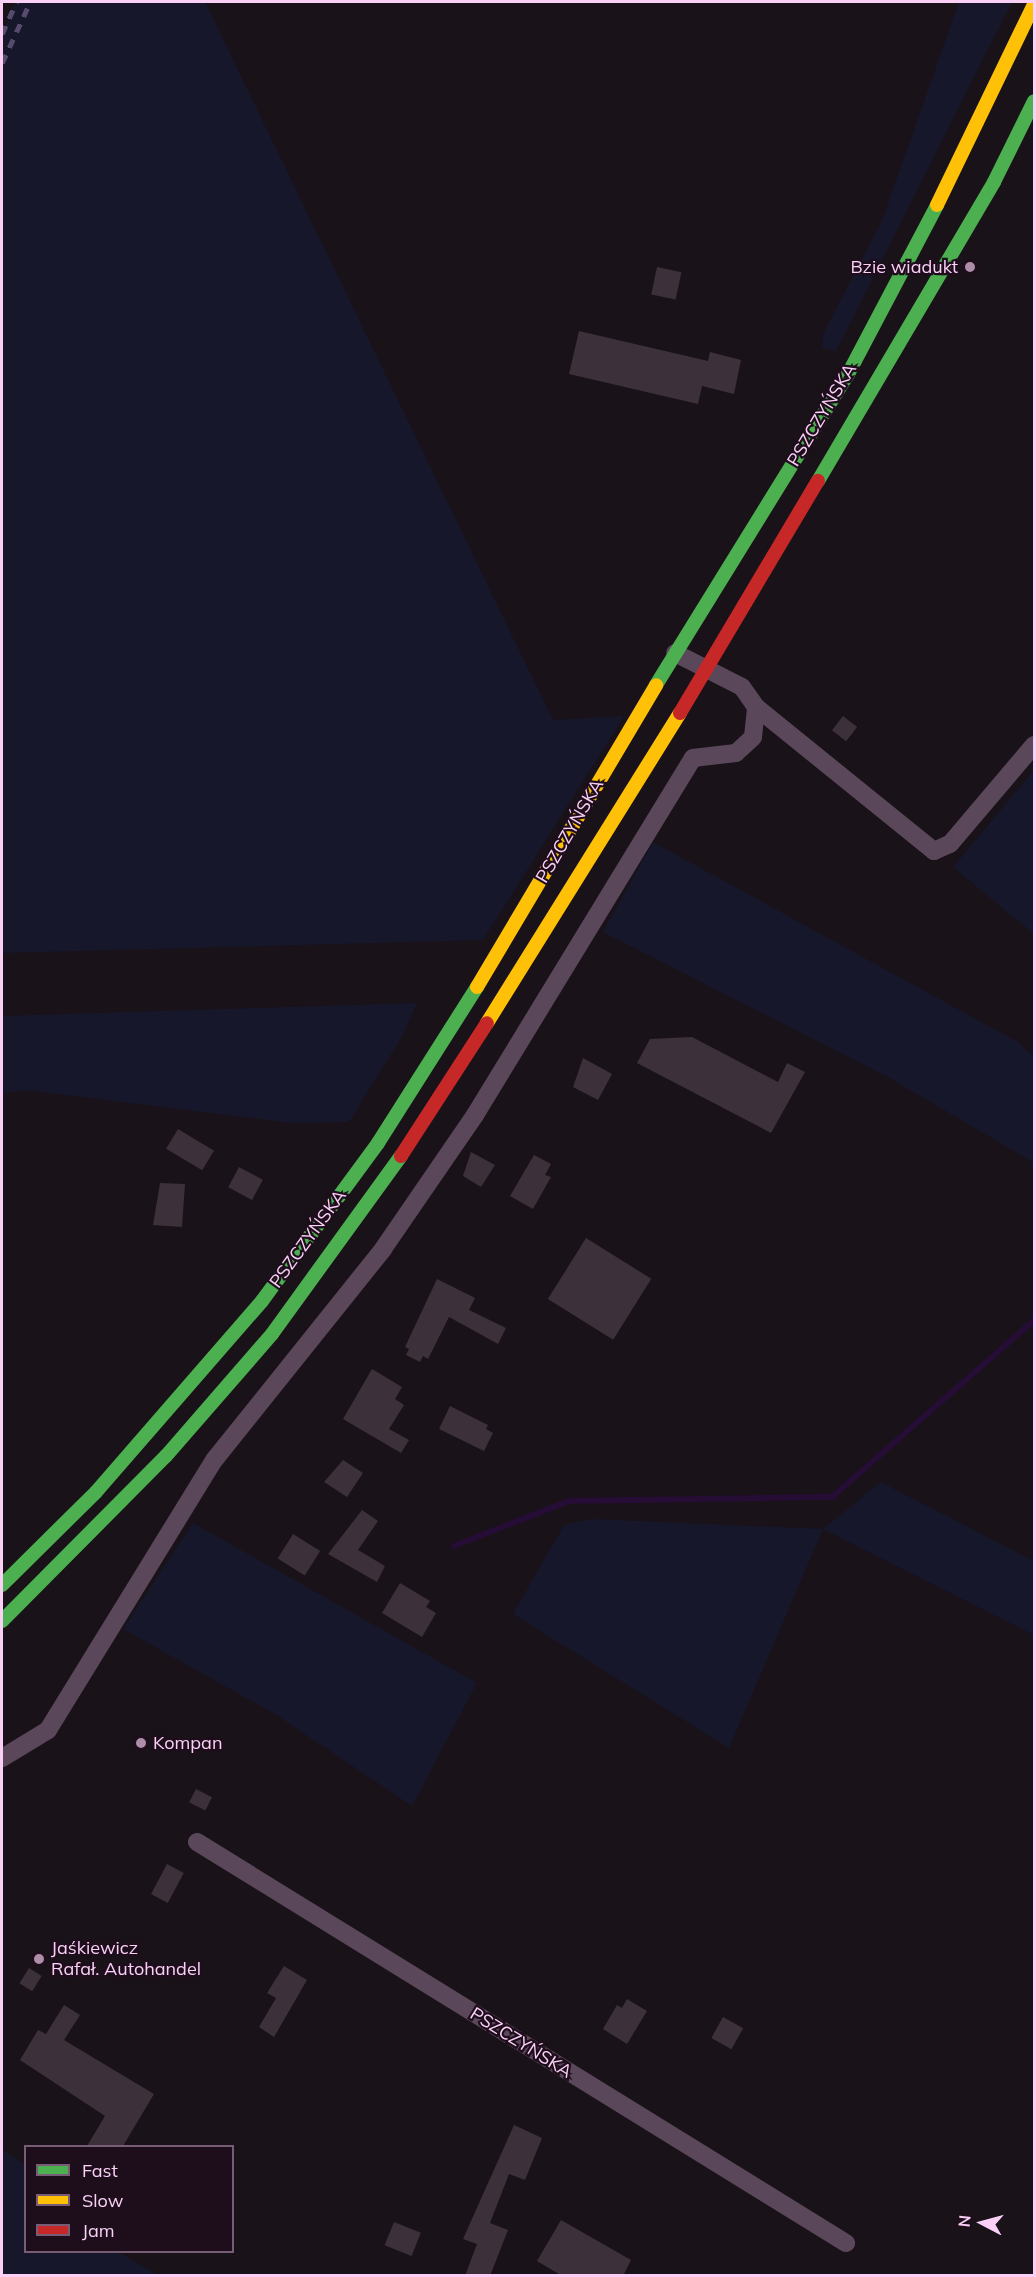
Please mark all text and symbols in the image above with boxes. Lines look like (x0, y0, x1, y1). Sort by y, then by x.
place label: Bzie wiadukt (850, 256, 958, 278)
marker: Bzie wiadukt (963, 260, 977, 274)
street label: PSZCZYŃSKA (783, 360, 861, 470)
street label: PSZCZYŃSKA (532, 775, 608, 887)
street label: PSZCZYŃSKA (265, 1186, 351, 1292)
place label: Kompan (153, 1732, 222, 1754)
marker: Kompan (134, 1736, 148, 1750)
place label: Jaśkiewicz Rafał. Autohandel (51, 1938, 201, 1980)
marker: Jaśkiewicz Rafał. Autohandel (32, 1952, 46, 1966)
street label: PSZCZYŃSKA (466, 2003, 576, 2083)
legend (24, 2145, 234, 2253)
text: Fast (82, 2159, 118, 2182)
text: Slow (82, 2189, 123, 2212)
north arrow (952, 2193, 1012, 2253)
text: N (954, 2214, 975, 2228)
text: Jam (82, 2219, 115, 2242)

